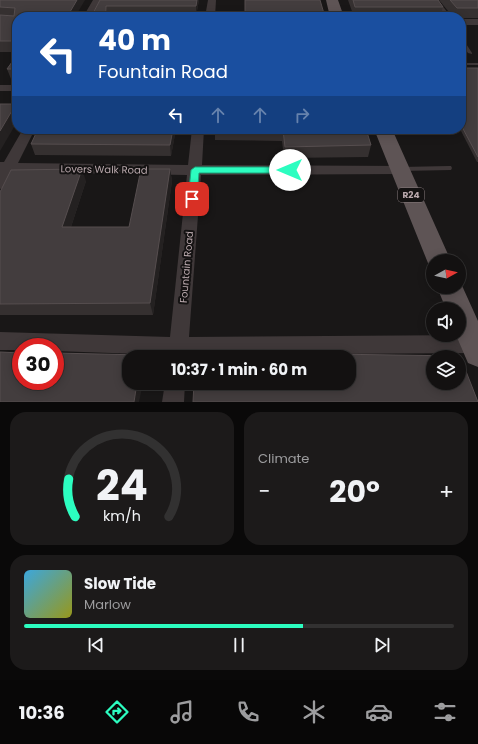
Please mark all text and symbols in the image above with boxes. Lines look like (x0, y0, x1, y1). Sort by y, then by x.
text: 40 m (98, 21, 171, 60)
icon: left (32, 28, 84, 80)
text: Fountain Road (98, 59, 228, 84)
icon: left (165, 104, 187, 126)
icon: ahead (207, 104, 229, 126)
icon: ahead (249, 104, 271, 126)
icon: right (291, 104, 313, 126)
position arrow (269, 149, 311, 191)
street label: Lovers Walk Road (60, 161, 148, 178)
pin (175, 182, 209, 216)
icon: arrive (181, 188, 203, 210)
road number: R24 (398, 188, 424, 202)
street label: Fountain Road (176, 230, 197, 304)
north arrow (426, 254, 466, 294)
map controls (426, 254, 466, 390)
button: sound (426, 302, 466, 342)
speed limit sign: 30 (12, 338, 64, 390)
button: layers (426, 350, 466, 390)
text: 10:37 · 1 min · 60 m (171, 359, 307, 380)
text: Climate (258, 449, 309, 468)
text: 24 (96, 455, 148, 514)
text: 20° (329, 470, 380, 513)
text: − (258, 476, 270, 507)
text: + (439, 476, 454, 507)
text: km/h (103, 505, 141, 525)
text: Slow Tide (84, 573, 156, 594)
text: Marlow (84, 595, 131, 614)
icon: previous (85, 634, 107, 656)
icon: pause (228, 634, 250, 656)
icon: next (371, 634, 393, 656)
icon: directions (103, 698, 131, 726)
icon: music (168, 698, 196, 726)
icon: phone (234, 698, 262, 726)
icon: climate (300, 698, 328, 726)
icon: car (365, 698, 393, 726)
icon: filters (431, 698, 459, 726)
text: 10:36 (19, 700, 65, 725)

